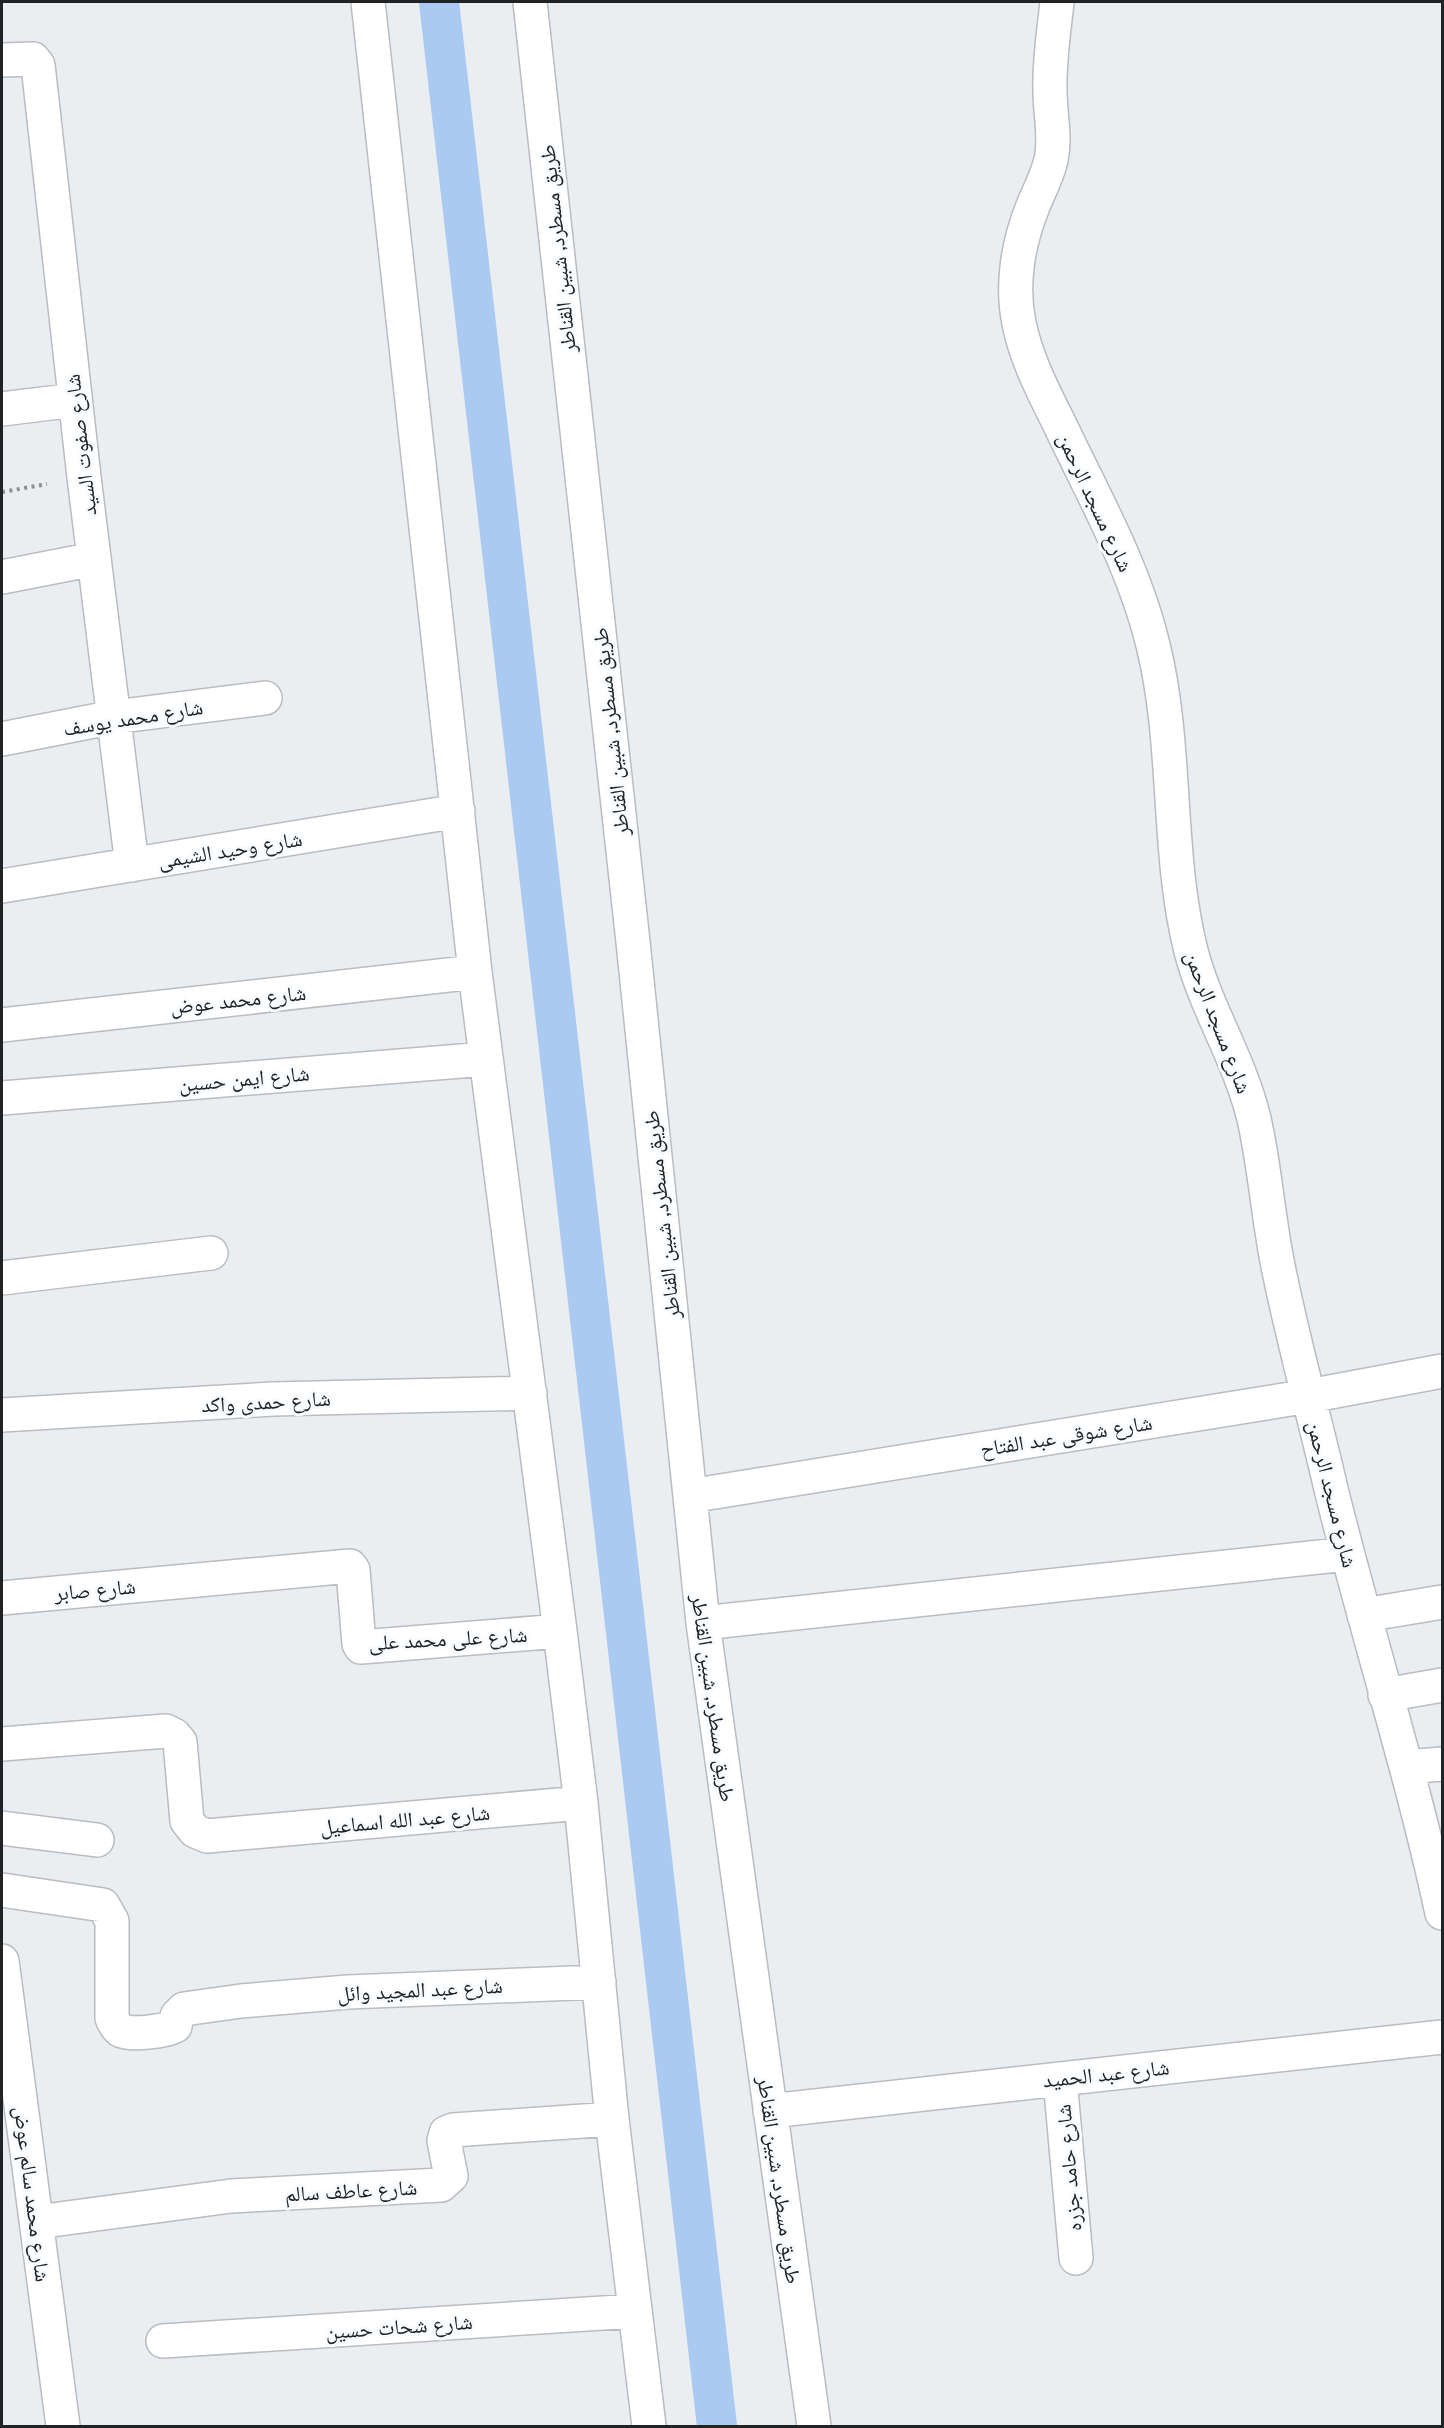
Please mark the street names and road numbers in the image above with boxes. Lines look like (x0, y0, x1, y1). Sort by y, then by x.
street label: طريق مسطرد, شبين القناطر (533, 143, 582, 355)
street label: شارع صفوت السيد (58, 373, 103, 517)
street label: شارع مسجد الرحمن (1051, 428, 1140, 576)
street label: طريق مسطرد, شبين القناطر (586, 626, 635, 838)
street label: شارع محمد يوسف (61, 693, 205, 742)
street label: شارع وحيد الشيمى (156, 825, 304, 874)
street label: شارع مسجد الرحمن (1179, 947, 1258, 1097)
street label: شارع محمد عوض (169, 979, 307, 1020)
street label: شارع ايمن حسين (178, 1059, 311, 1098)
street label: طريق مسطرد, شبين القناطر (637, 1109, 686, 1321)
street label: شارع حمدى واكد (201, 1385, 331, 1418)
street label: شارع شوقى عبد الفتاح (978, 1409, 1154, 1462)
street label: شارع مسجد الرحمن (1301, 1418, 1364, 1570)
street label: شارع صابر (52, 1572, 137, 1607)
street label: طريق مسطرد, شبين القناطر (685, 1592, 741, 1804)
street label: شارع على محمد على (368, 1621, 528, 1656)
street label: شارع عبد الله اسماعيل (319, 1799, 491, 1840)
street label: شارع عبد المجيد وائل (337, 1972, 503, 2007)
street label: شارع عبد الحميد (1041, 2053, 1171, 2094)
street label: طريق مسطرد, شبين القناطر (751, 2074, 807, 2286)
street label: شارع حامد جزره (1049, 2103, 1088, 2233)
street label: شارع محمد سالم عوض (7, 2105, 57, 2284)
street label: شارع عاطف سالم (284, 2174, 418, 2208)
street label: شارع شحات حسين (325, 2308, 473, 2345)

